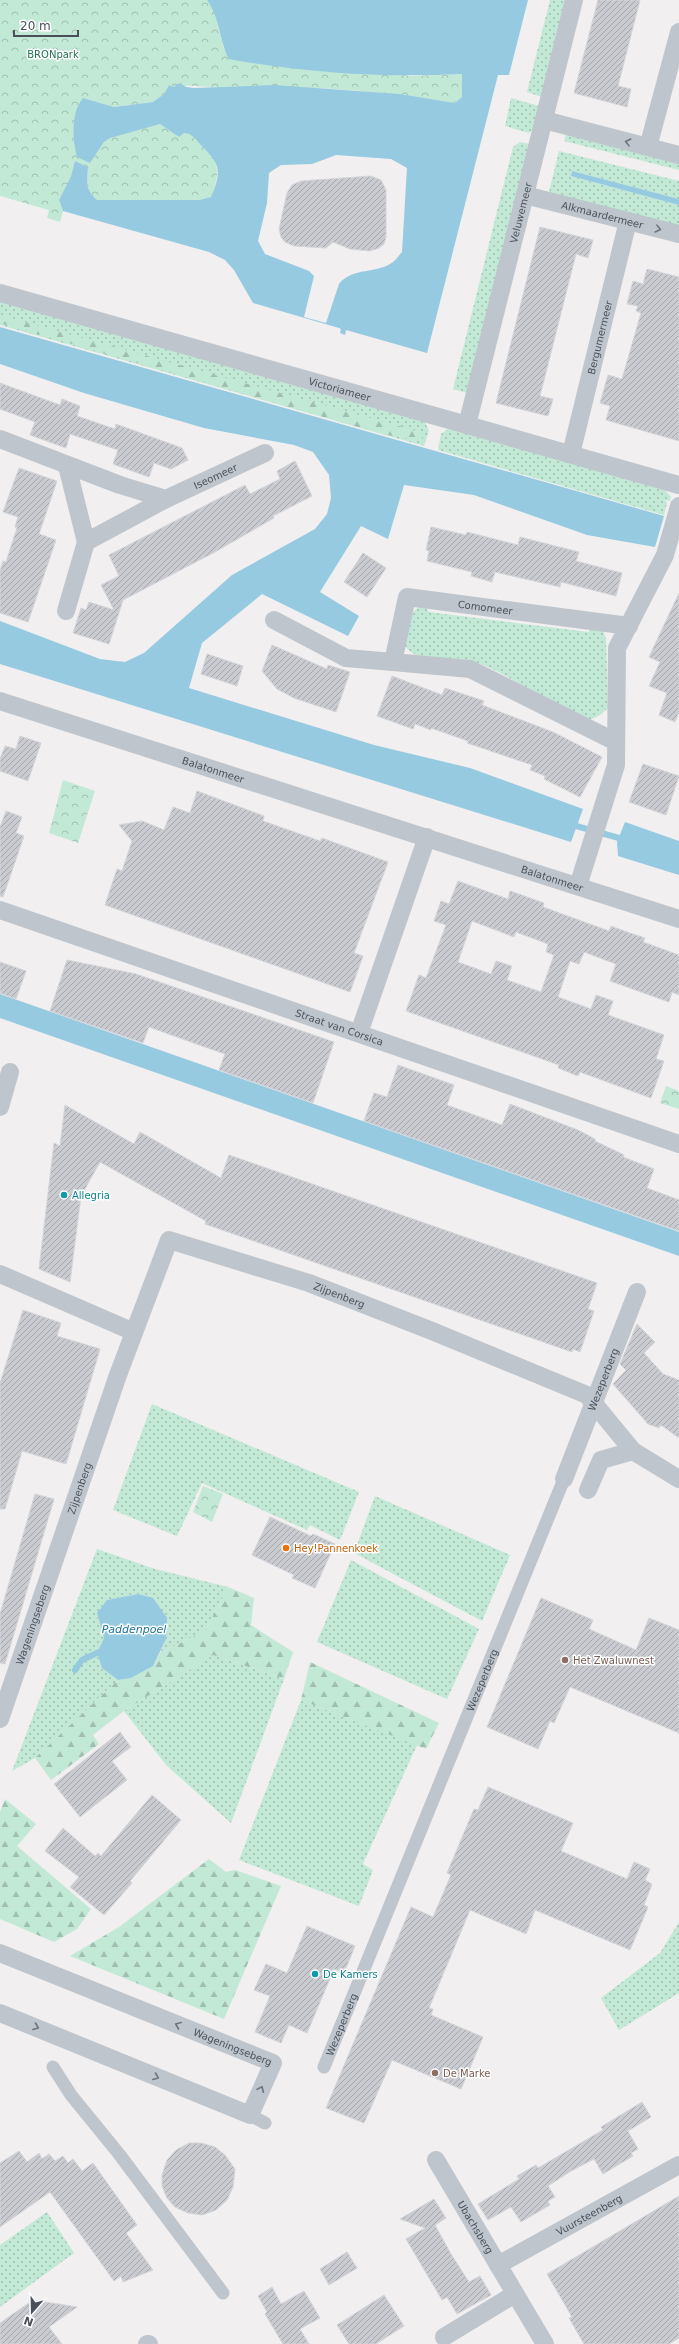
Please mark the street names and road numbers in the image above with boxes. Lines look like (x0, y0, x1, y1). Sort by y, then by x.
street label: Veluwemeer (508, 181, 534, 244)
street label: Alkmaardermeer (560, 199, 645, 231)
street label: Bergumermeer (586, 299, 615, 376)
street label: Victoriameer (307, 376, 373, 404)
street label: Iseomeer (192, 461, 240, 491)
street label: Comomeer (457, 599, 514, 617)
street label: Balatonmeer (181, 755, 246, 785)
street label: Balatonmeer (520, 864, 585, 894)
street label: Straat van Corsica (294, 1007, 385, 1048)
street label: Zijpenberg (312, 1280, 366, 1310)
street label: Wezeperberg (586, 1347, 621, 1412)
street label: Zijpenberg (66, 1461, 94, 1516)
street label: Wageningseberg (14, 1583, 52, 1666)
street label: Wezeperberg (465, 1647, 500, 1713)
street label: Wezeperberg (324, 1992, 359, 2057)
street label: Wageningseberg (192, 2026, 274, 2068)
street label: Vuursteenberg (554, 2193, 624, 2238)
street label: Ubachsberg (455, 2199, 495, 2256)

